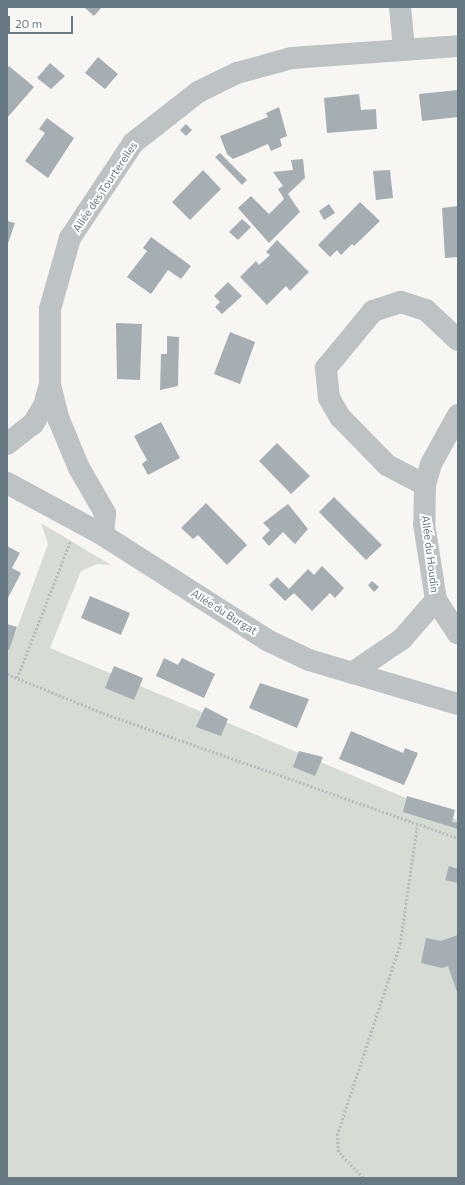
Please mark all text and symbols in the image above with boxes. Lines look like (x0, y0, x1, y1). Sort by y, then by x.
scale bar (10, 8, 75, 34)
text: 20 m (15, 16, 42, 30)
street label: Allée des Tourterelles (70, 139, 140, 235)
street label: Allée du Houdin (419, 515, 441, 593)
street label: Allée du Burgat (189, 586, 259, 638)

